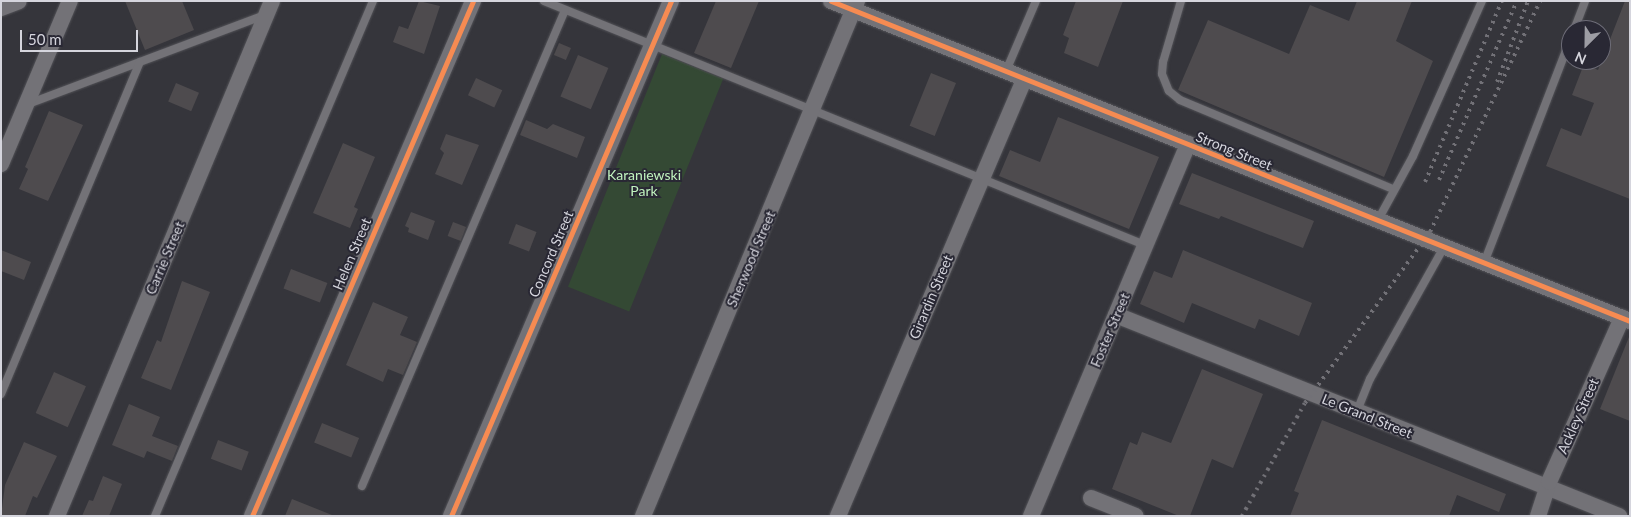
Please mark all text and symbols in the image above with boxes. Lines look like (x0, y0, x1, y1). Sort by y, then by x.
scale bar (22, 20, 140, 52)
north arrow (1561, 20, 1611, 70)
text: 50 m (28, 30, 62, 48)
text: N (1572, 48, 1589, 68)
street label: Strong Street (1193, 128, 1275, 174)
park label: Karaniewski Park (607, 167, 681, 200)
street label: Concord Street (525, 208, 577, 300)
street label: Sherwood Street (723, 208, 779, 310)
street label: Helen Street (329, 215, 375, 293)
street label: Carrie Street (142, 219, 188, 297)
street label: Girardin Street (906, 252, 956, 342)
street label: Foster Street (1087, 290, 1133, 370)
street label: Ackley Street (1554, 375, 1602, 457)
street label: Le Grand Street (1319, 390, 1415, 442)

